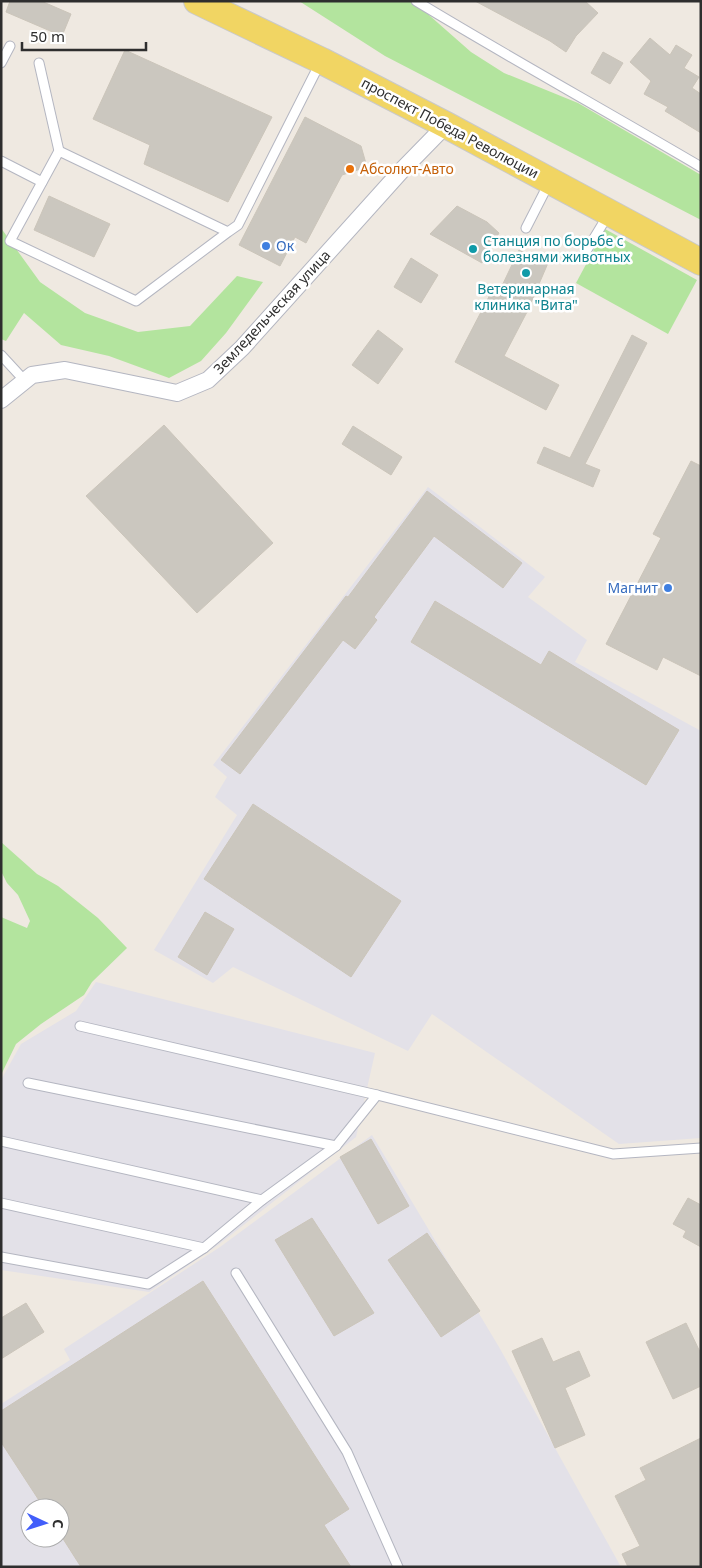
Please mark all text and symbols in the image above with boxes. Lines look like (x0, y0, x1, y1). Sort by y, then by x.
scale bar (22, 20, 146, 52)
text: 50 m (30, 26, 65, 46)
street label: проспект Победа Революции (358, 73, 542, 182)
place label: Абсолют-Авто (360, 159, 454, 178)
marker: Абсолют-Авто (344, 163, 356, 175)
place label: Станция по борьбе с болезнями животных (483, 231, 631, 266)
place label: Ок (276, 236, 295, 255)
marker: Ок (260, 240, 272, 252)
marker: Станция по борьбе с болезнями животных (467, 243, 479, 255)
street label: Земледельческая улица (209, 246, 334, 378)
marker: Ветеринарная клиника "Вита" (520, 267, 532, 279)
place label: Ветеринарная клиника "Вита" (474, 279, 578, 314)
place label: Магнит (608, 578, 658, 597)
marker: Магнит (662, 582, 674, 594)
north arrow (20, 1498, 70, 1548)
text: С (49, 1519, 68, 1529)

